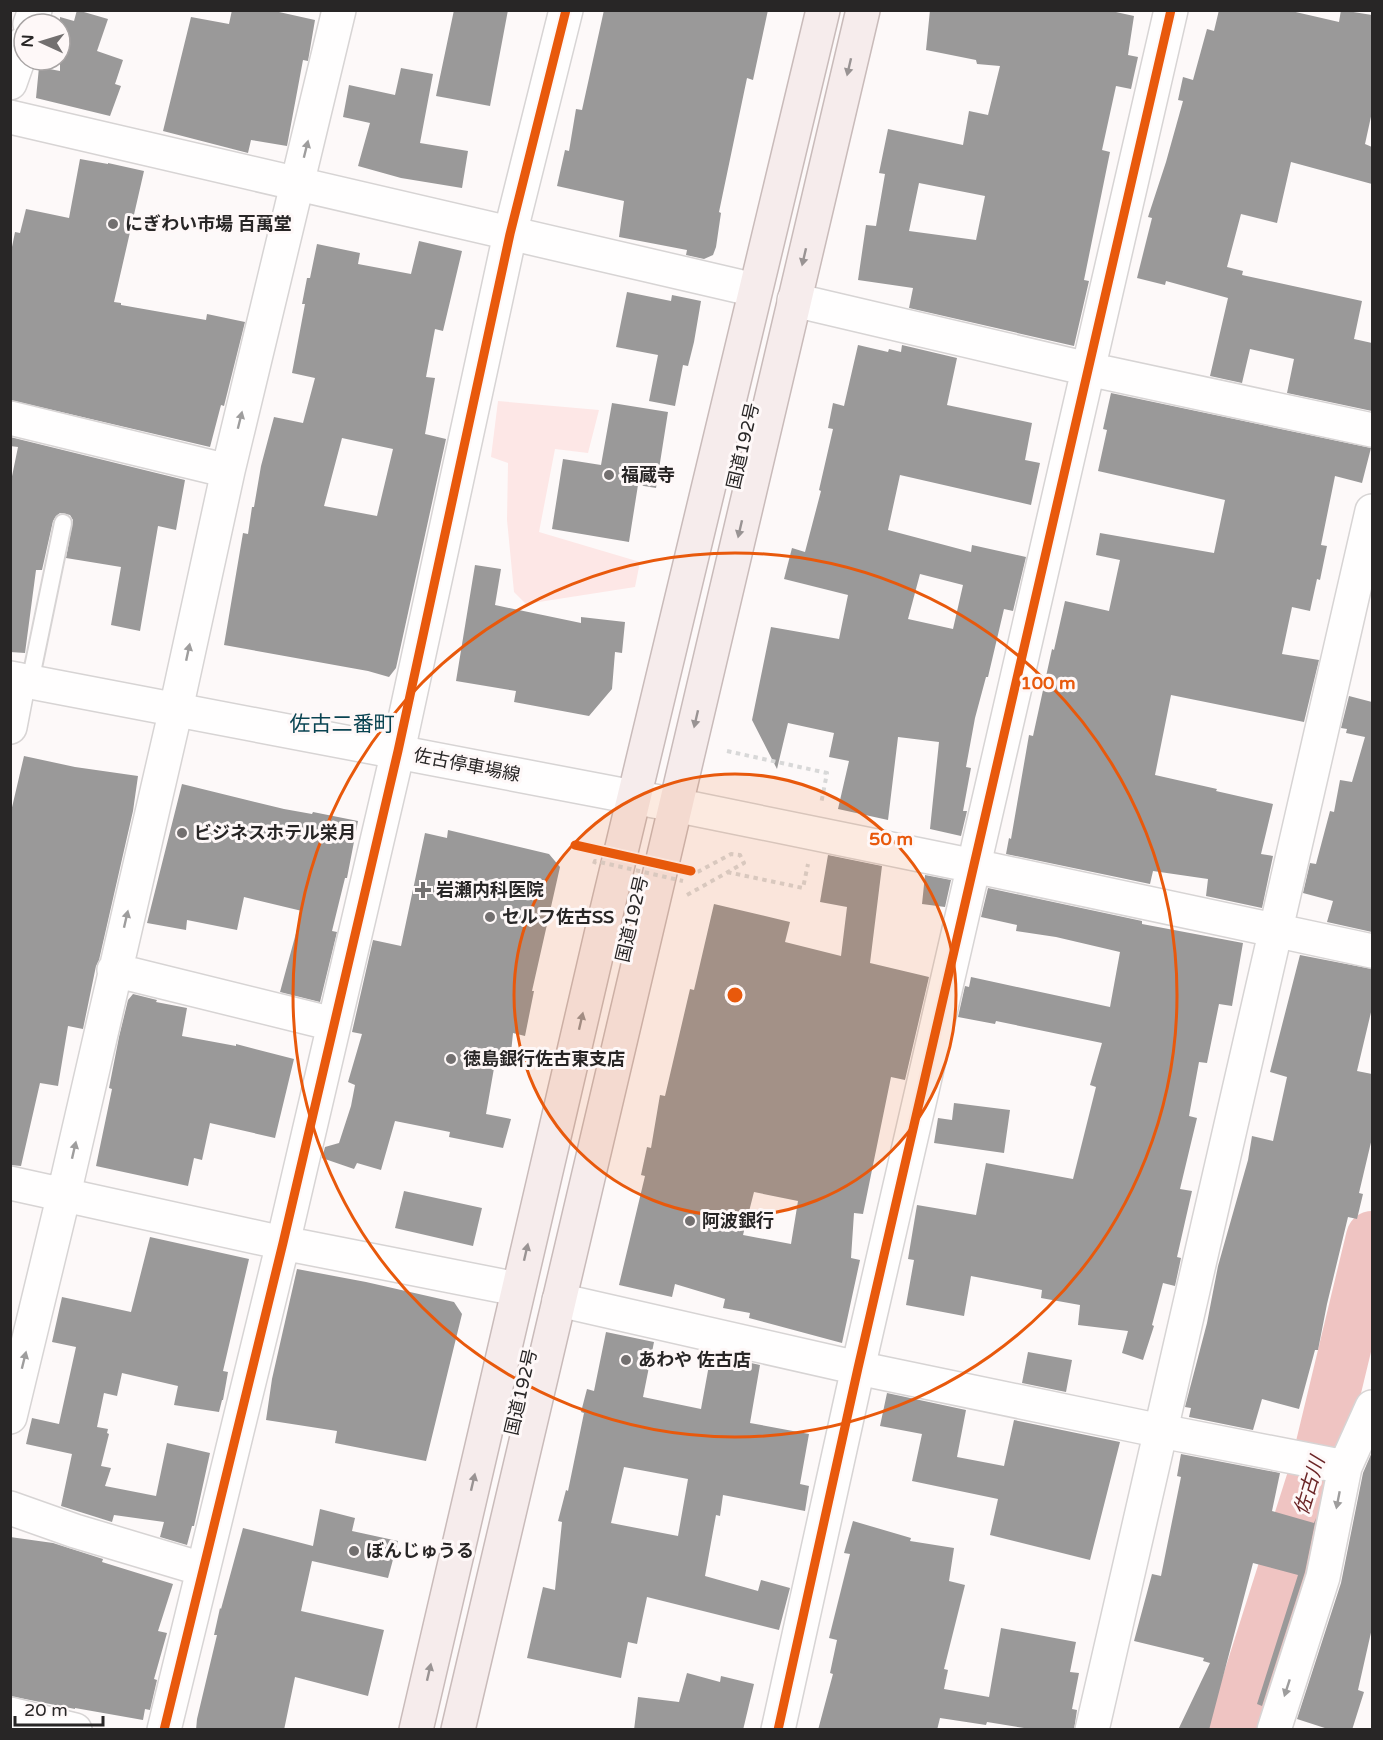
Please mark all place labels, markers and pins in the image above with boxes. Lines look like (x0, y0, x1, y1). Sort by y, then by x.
place label: にぎわい市場 百萬堂 (125, 213, 292, 235)
marker: にぎわい市場 百萬堂 (106, 217, 120, 231)
place label: 福蔵寺 (621, 464, 675, 486)
marker: 福蔵寺 (602, 468, 616, 482)
place label: ビジネスホテル栄月 (194, 822, 356, 844)
marker: ビジネスホテル栄月 (175, 826, 189, 840)
place label: 岩瀬内科医院 (436, 879, 544, 901)
marker: 岩瀬内科医院 (414, 881, 432, 899)
place label: セルフ佐古SS (502, 906, 614, 928)
marker: セルフ佐古SS (483, 910, 497, 924)
centre of rings (725, 985, 745, 1005)
place label: 徳島銀行佐古東支店 (463, 1048, 625, 1070)
marker: 徳島銀行佐古東支店 (444, 1052, 458, 1066)
place label: 阿波銀行 (702, 1210, 774, 1232)
marker: 阿波銀行 (683, 1214, 697, 1228)
place label: あわや 佐古店 (638, 1349, 751, 1371)
marker: あわや 佐古店 (619, 1353, 633, 1367)
place label: ぼんじゅうる (366, 1540, 474, 1562)
marker: ぼんじゅうる (347, 1544, 361, 1558)

